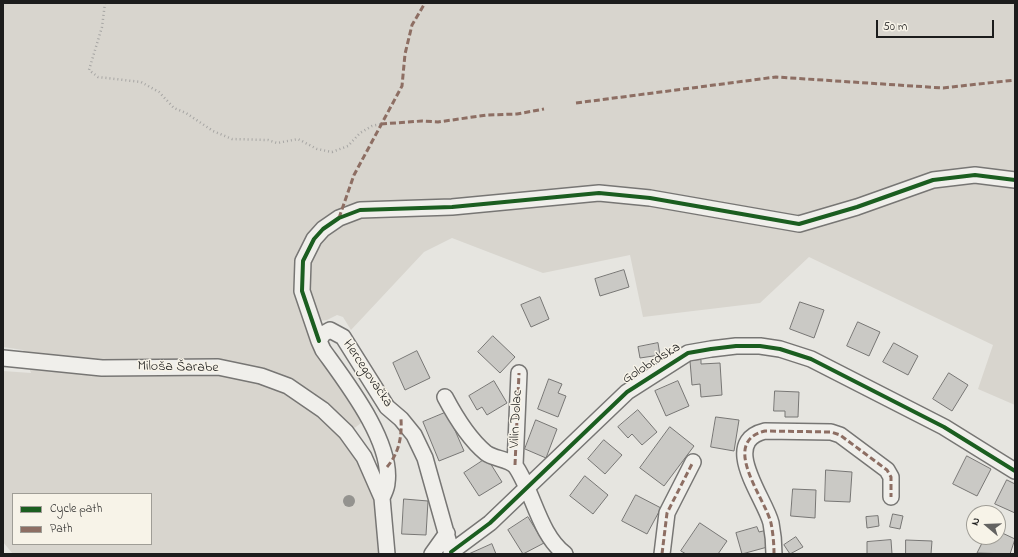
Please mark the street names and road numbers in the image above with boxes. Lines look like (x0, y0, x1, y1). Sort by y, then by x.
street label: Hercegovačka (338, 337, 396, 411)
street label: Golobrdska (620, 340, 684, 388)
street label: Miloša Šarabe (137, 359, 219, 377)
street label: Vilin Dolac (507, 389, 527, 449)

